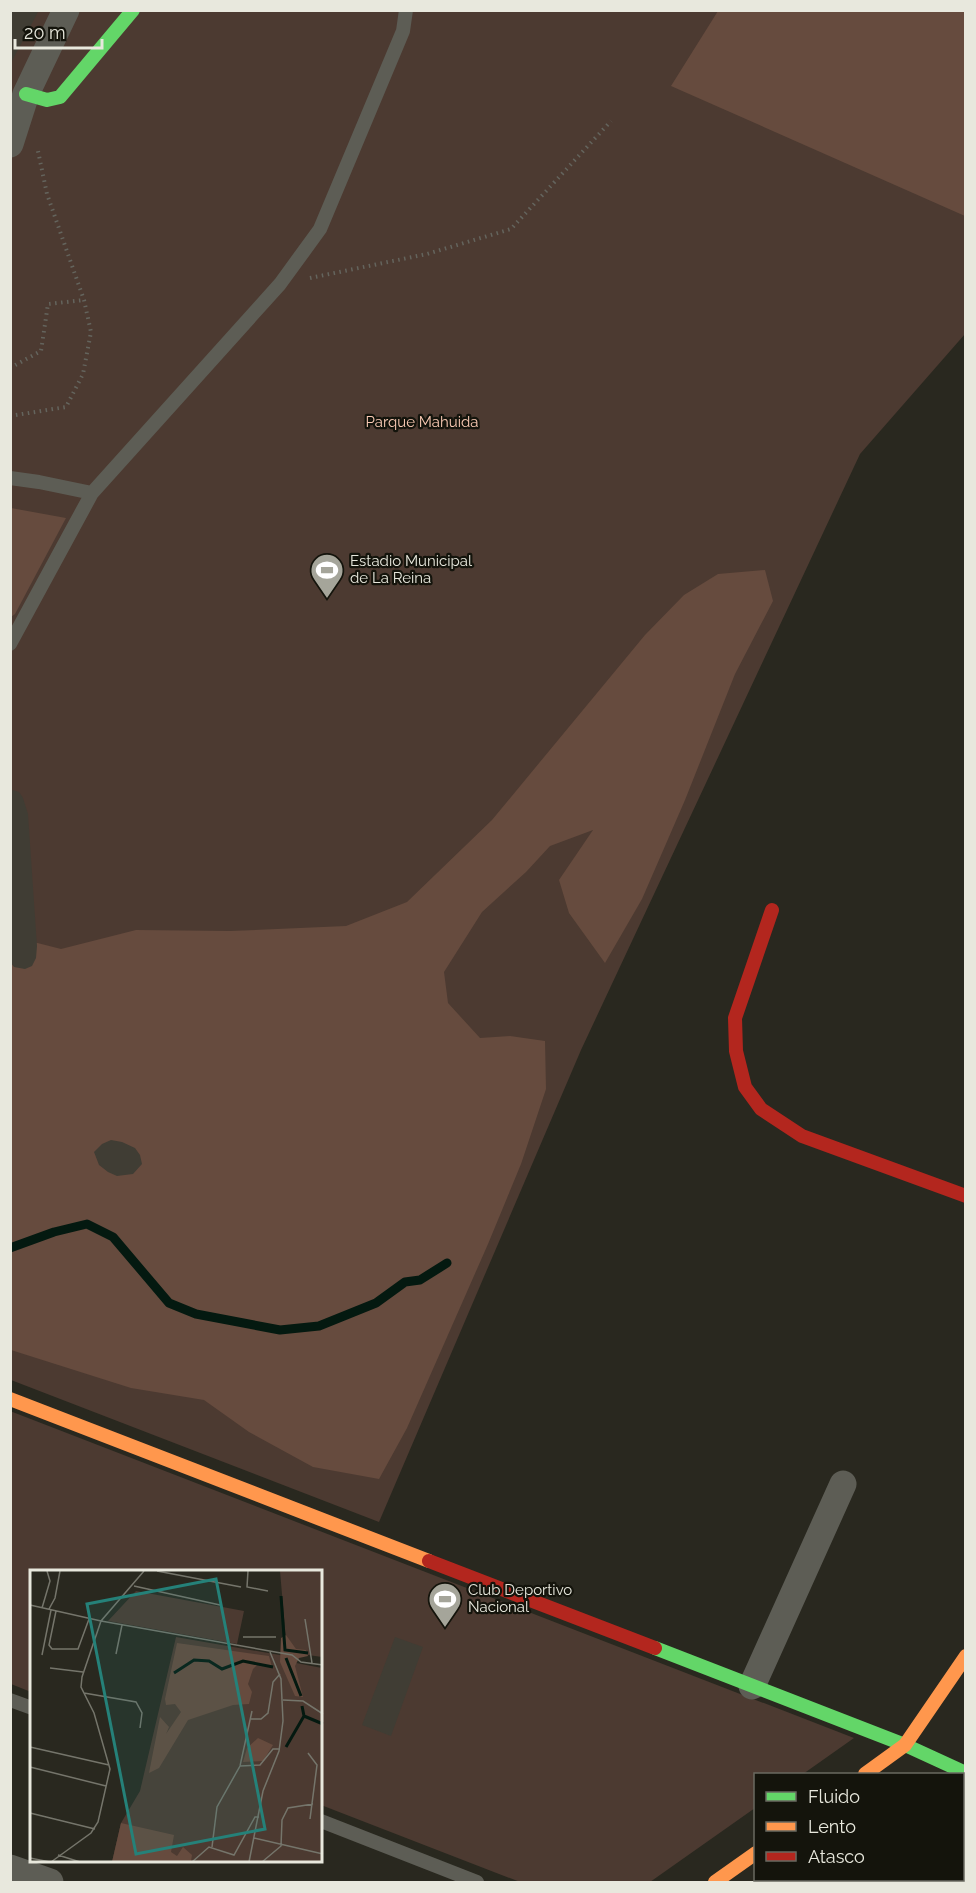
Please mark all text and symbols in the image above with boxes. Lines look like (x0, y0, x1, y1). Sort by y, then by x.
scale bar (15, 12, 102, 50)
text: 20 m (24, 22, 66, 43)
park label: Parque Mahuida (366, 413, 478, 431)
sports icon: Estadio Municipal de La Reina (309, 552, 345, 599)
place label: Estadio Municipal de La Reina (350, 552, 473, 587)
inset map (30, 1570, 322, 1863)
sports icon: Club Deportivo Nacional (427, 1581, 463, 1628)
place label: Club Deportivo Nacional (468, 1581, 572, 1616)
legend (754, 1773, 964, 1881)
text: Fluido (808, 1786, 860, 1807)
text: Lento (808, 1816, 856, 1837)
text: Atasco (808, 1846, 865, 1867)

